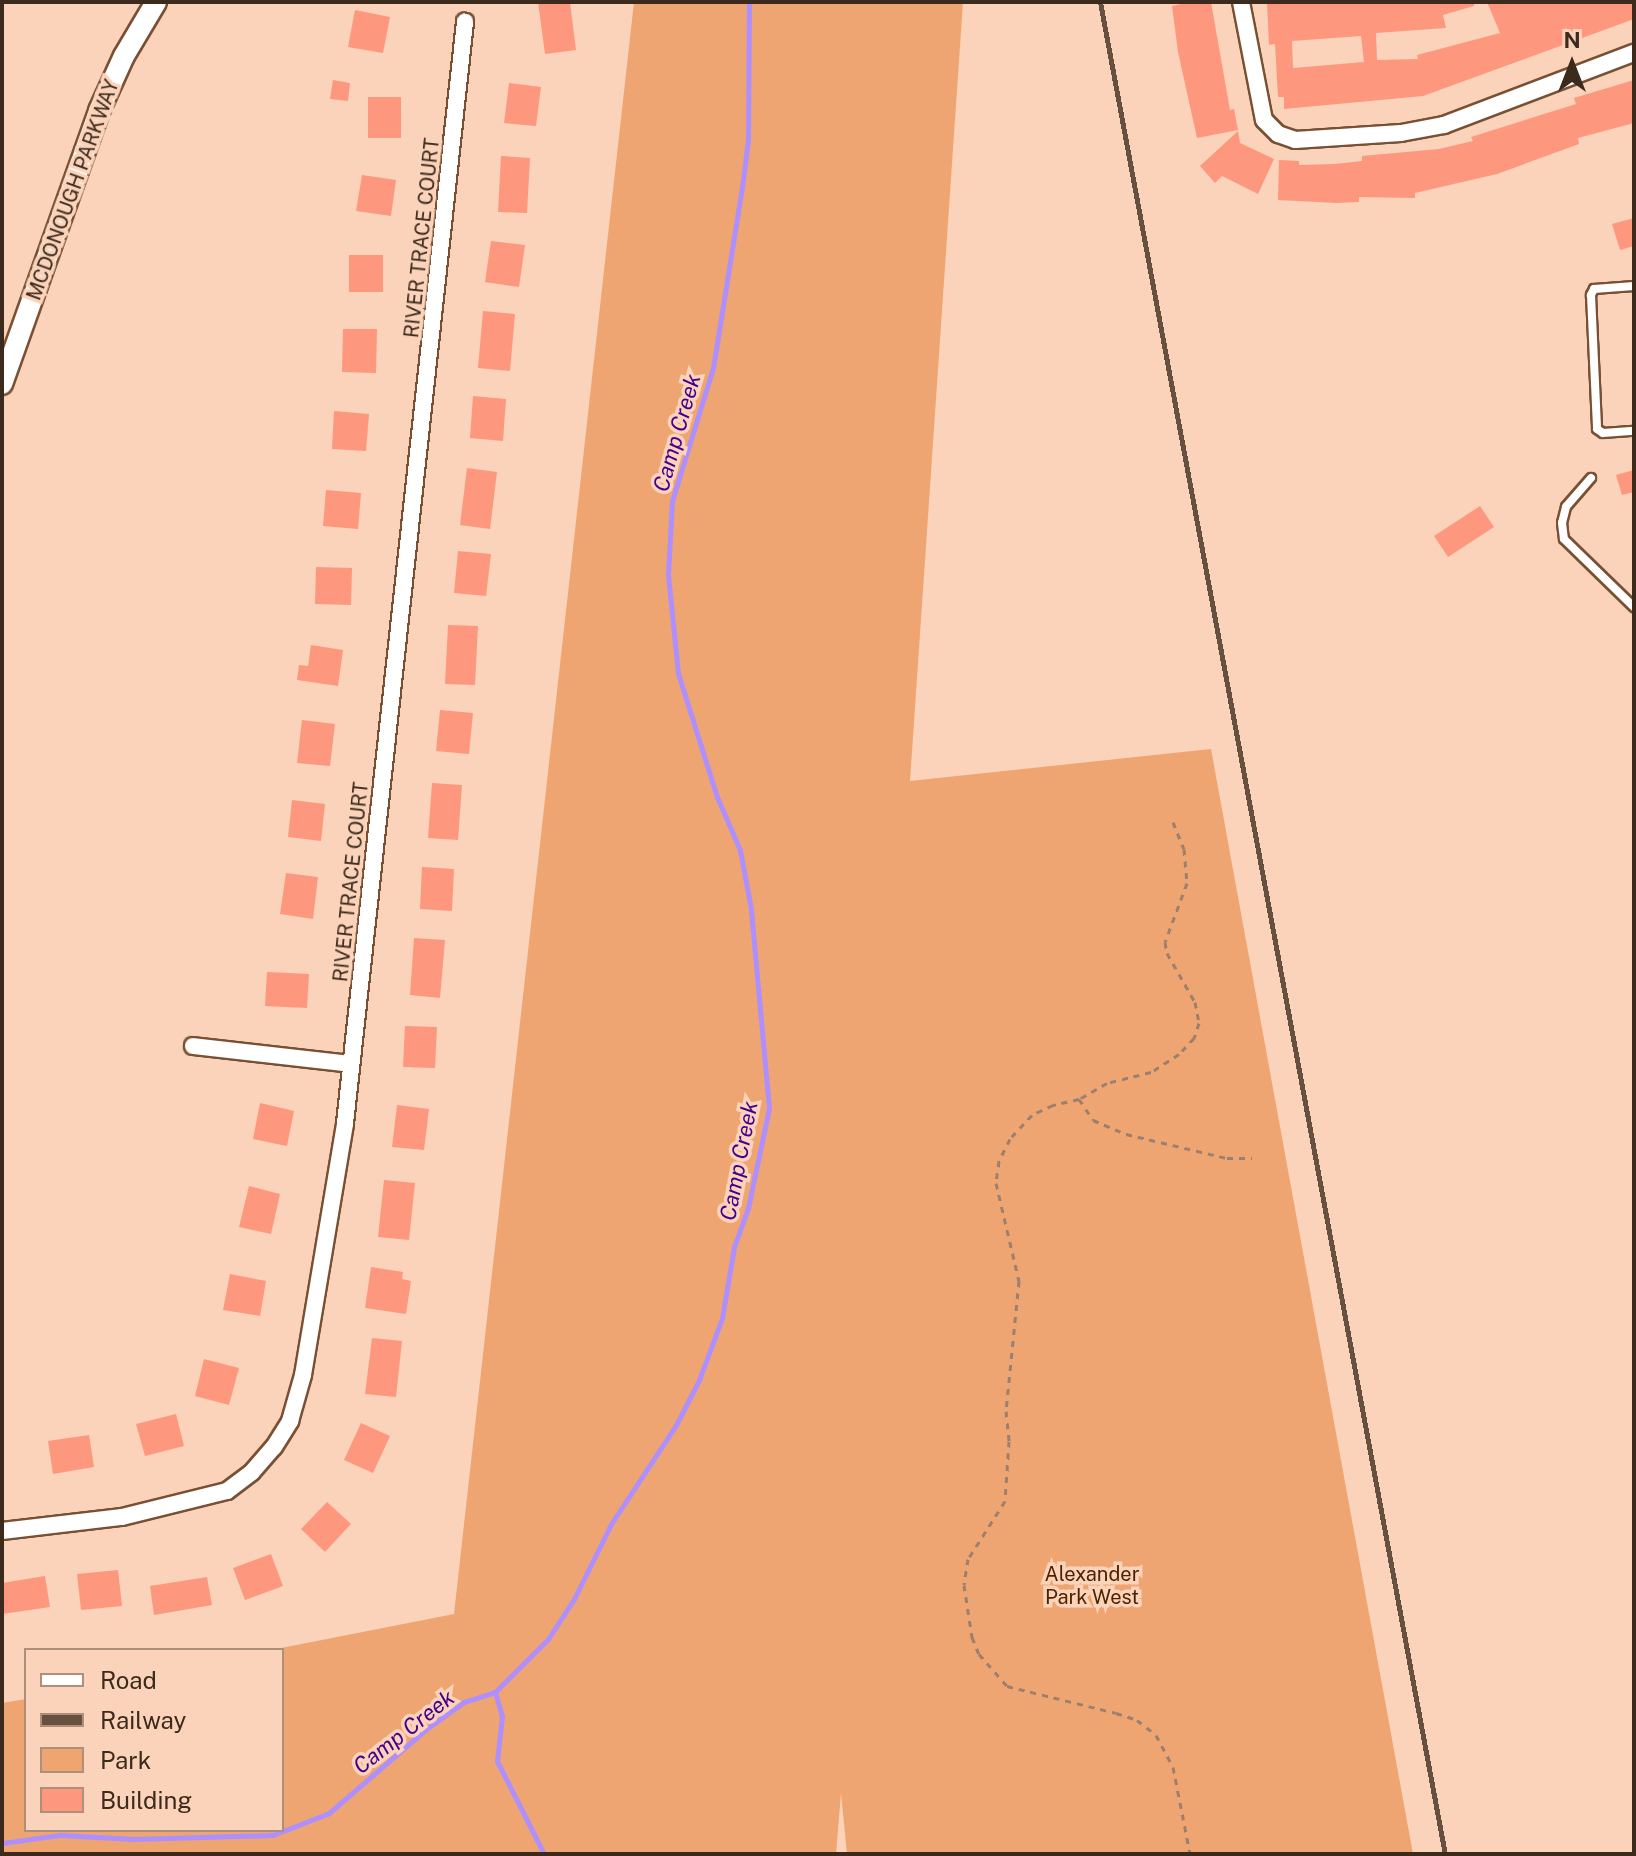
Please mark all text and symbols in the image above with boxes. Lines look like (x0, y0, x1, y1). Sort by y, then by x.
north arrow (1532, 24, 1612, 104)
text: N (1563, 27, 1581, 53)
street label: MCDONOUGH PARKWAY (22, 76, 124, 304)
street label: RIVER TRACE COURT (400, 137, 444, 339)
water label: Camp Creek (648, 371, 706, 495)
street label: RIVER TRACE COURT (329, 781, 373, 983)
water label: Camp Creek (714, 1099, 764, 1223)
park label: Alexander Park West (1045, 1563, 1139, 1610)
legend (24, 1648, 284, 1832)
text: Road (100, 1666, 157, 1694)
water label: Camp Creek (348, 1684, 460, 1780)
text: Railway (100, 1706, 186, 1734)
text: Park (100, 1746, 151, 1774)
text: Building (100, 1786, 192, 1814)

